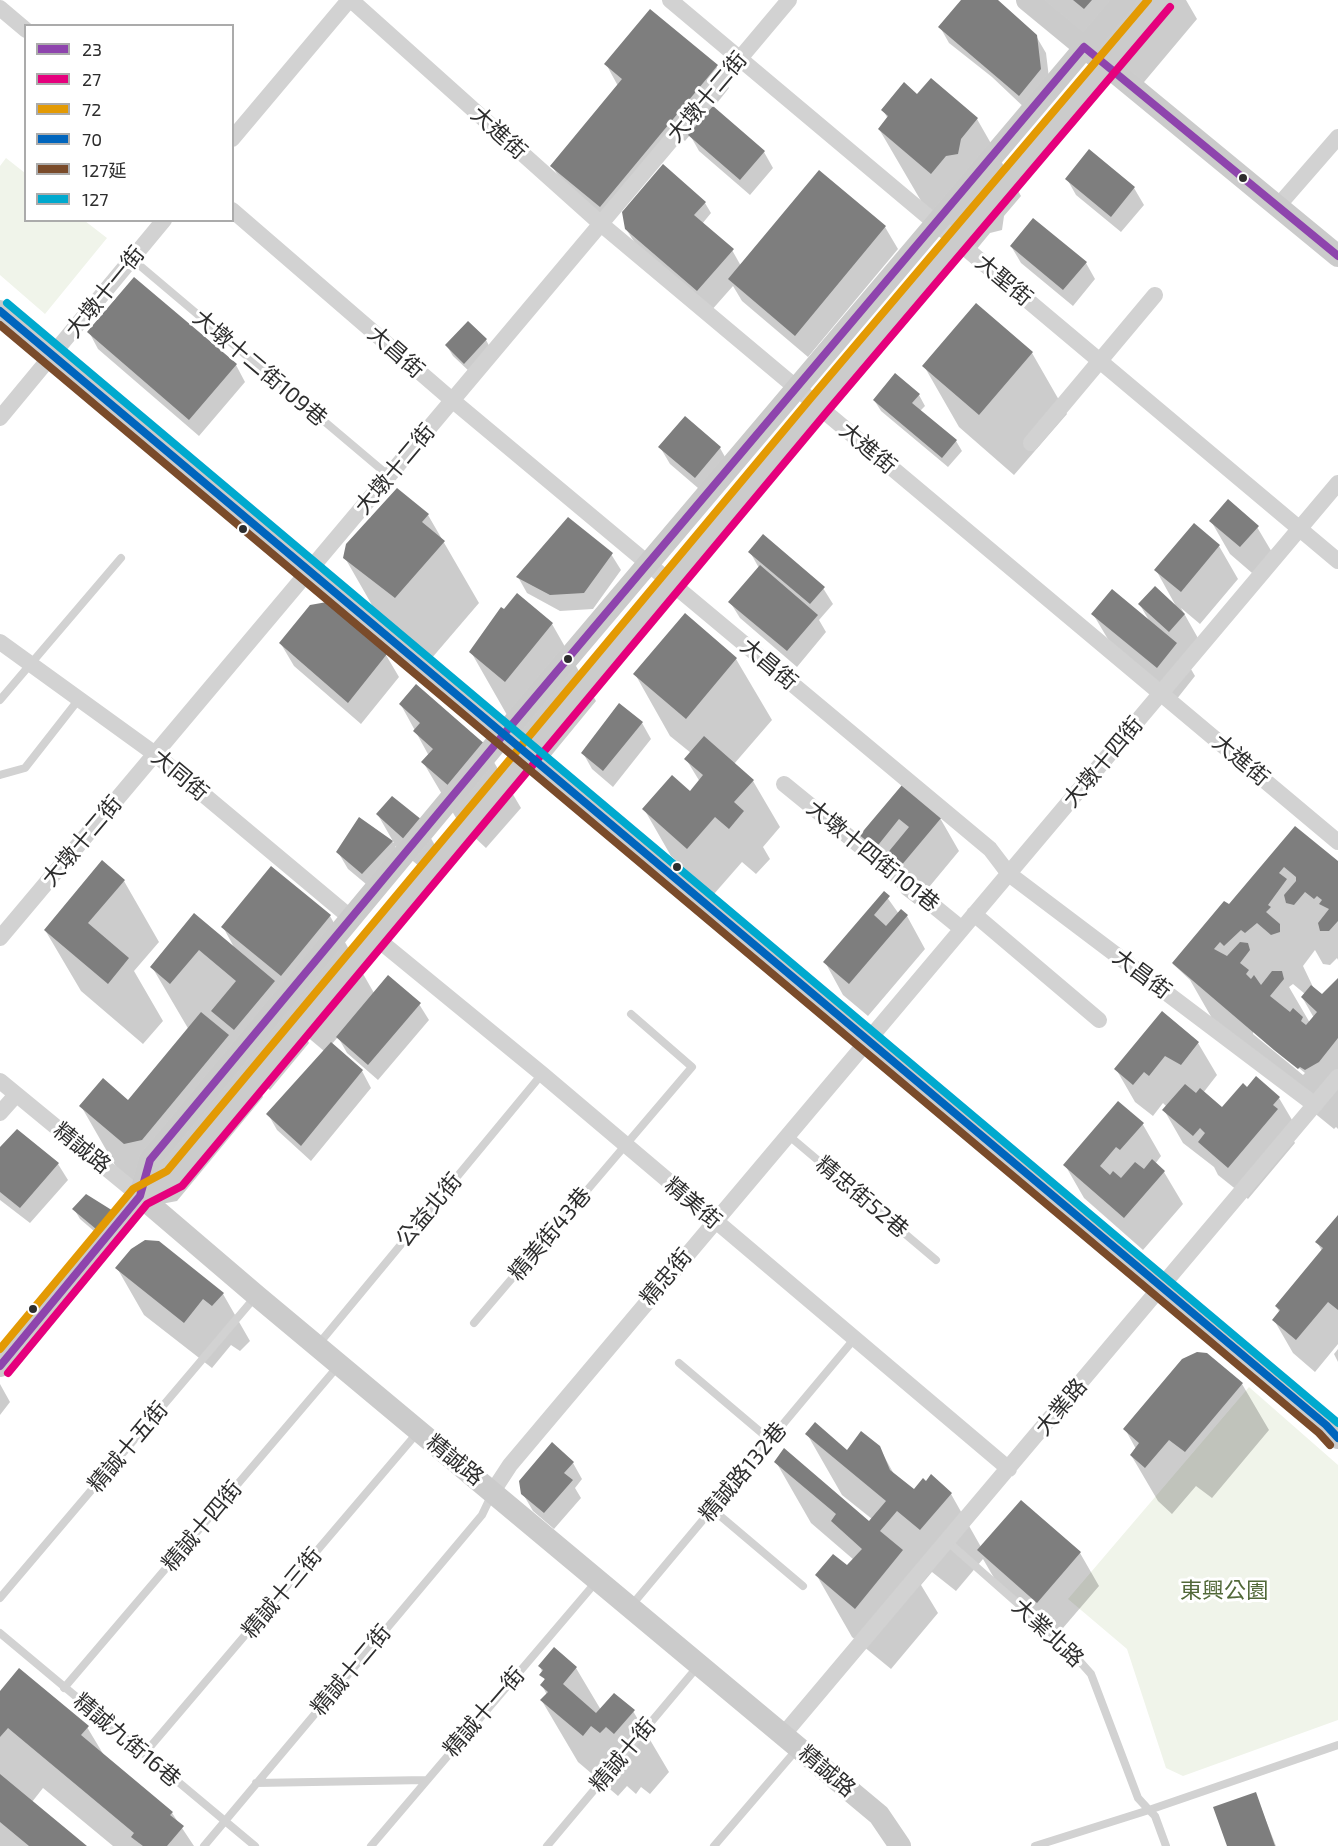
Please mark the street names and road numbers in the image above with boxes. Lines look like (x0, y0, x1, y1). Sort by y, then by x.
street label: 大墩十二街 (662, 46, 752, 148)
street label: 大進街 (466, 101, 532, 165)
street label: 大墩十一街 (60, 241, 150, 343)
street label: 大聖街 (970, 249, 1038, 311)
street label: 大墩十二街109巷 (188, 304, 332, 432)
street label: 大昌街 (362, 320, 430, 384)
street label: 大進街 (834, 417, 902, 479)
street label: 大墩十二街 (350, 418, 440, 520)
street label: 大昌街 (735, 633, 803, 695)
street label: 大墩十四街 (1058, 711, 1148, 813)
street label: 大進街 (1207, 729, 1275, 791)
street label: 大同街 (146, 744, 214, 806)
street label: 大墩十二街 (37, 790, 127, 892)
street label: 大墩十四街101巷 (801, 795, 945, 917)
street label: 大昌街 (1108, 944, 1176, 1004)
street label: 精誠路 (48, 1117, 116, 1179)
street label: 精忠街52巷 (811, 1151, 913, 1243)
street label: 公益北街 (391, 1168, 467, 1252)
street label: 精美街 (659, 1172, 727, 1234)
street label: 精美街43巷 (503, 1182, 597, 1286)
street label: 精忠街 (635, 1243, 697, 1311)
street label: 大業路 (1030, 1373, 1092, 1441)
street label: 精誠十五街 (83, 1396, 173, 1498)
street label: 精誠路132巷 (694, 1417, 792, 1527)
street label: 精誠路 (421, 1429, 489, 1491)
street label: 精誠十四街 (157, 1475, 247, 1577)
street label: 精誠十三街 (237, 1542, 327, 1644)
street label: 大業北路 (1007, 1593, 1089, 1673)
street label: 精誠十二街 (306, 1619, 396, 1721)
street label: 精誠十一街 (438, 1662, 530, 1762)
street label: 精誠九街16巷 (68, 1688, 186, 1792)
street label: 精誠十街 (585, 1713, 661, 1797)
street label: 精誠路 (793, 1740, 861, 1802)

